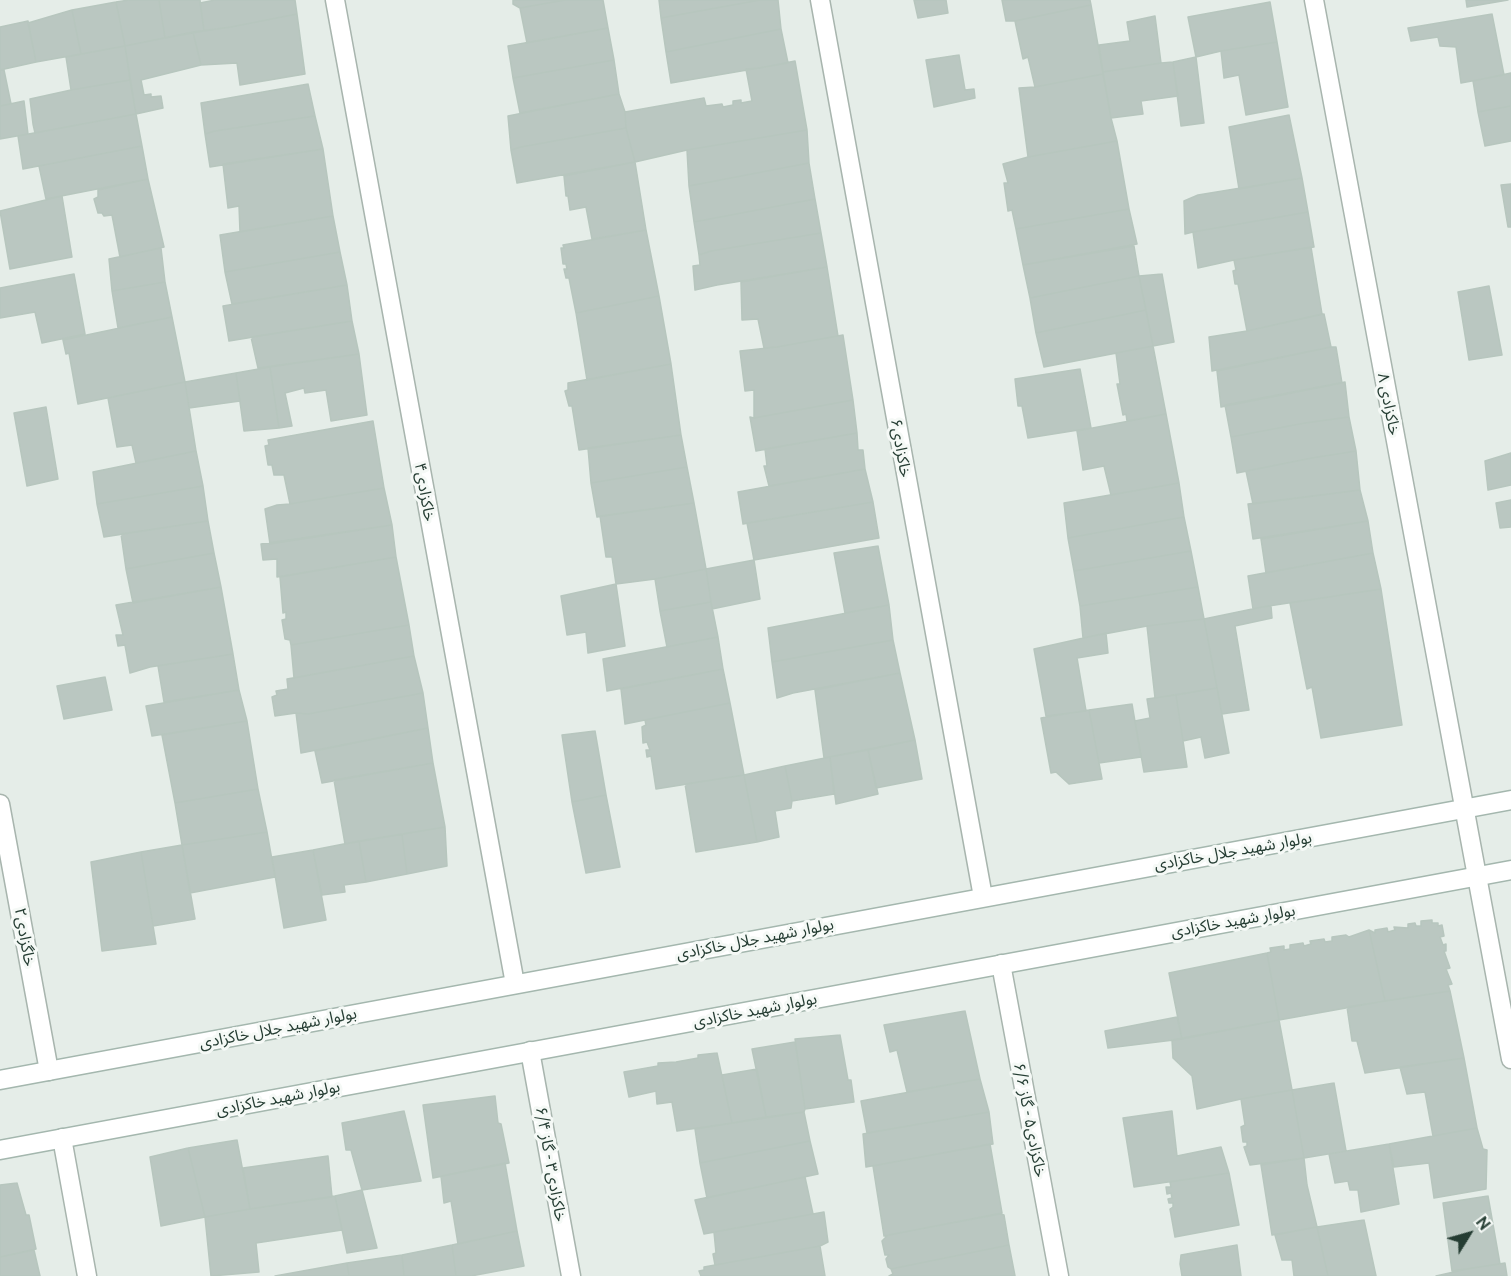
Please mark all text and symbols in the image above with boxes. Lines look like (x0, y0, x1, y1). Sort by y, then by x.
street label: خاکزادی ۸ (1374, 371, 1404, 437)
street label: خاکزادی۶ (886, 417, 916, 479)
street label: خاکزادی۴ (410, 461, 440, 523)
street label: بولوار شهید جلال خاکزادی (1153, 828, 1313, 874)
street label: بولوار شهید خاکزادی (1169, 901, 1297, 941)
street label: خاگزادی۲ (10, 906, 40, 968)
street label: بولوار شهید جلال خاکزادی (675, 914, 835, 964)
street label: بولوار شهید خاکزادی (691, 989, 819, 1031)
street label: بولوار شهید جلال خاکزادی (198, 1003, 358, 1053)
street label: خاکزادی۵ - گاز ۶/۶ (1009, 1061, 1051, 1179)
street label: بولوار شهید خاکزادی (214, 1077, 342, 1119)
street label: خاکزادی۳ - گاز ۶/۴ (531, 1105, 571, 1223)
north arrow (1439, 1204, 1499, 1264)
text: N (1473, 1213, 1494, 1233)

